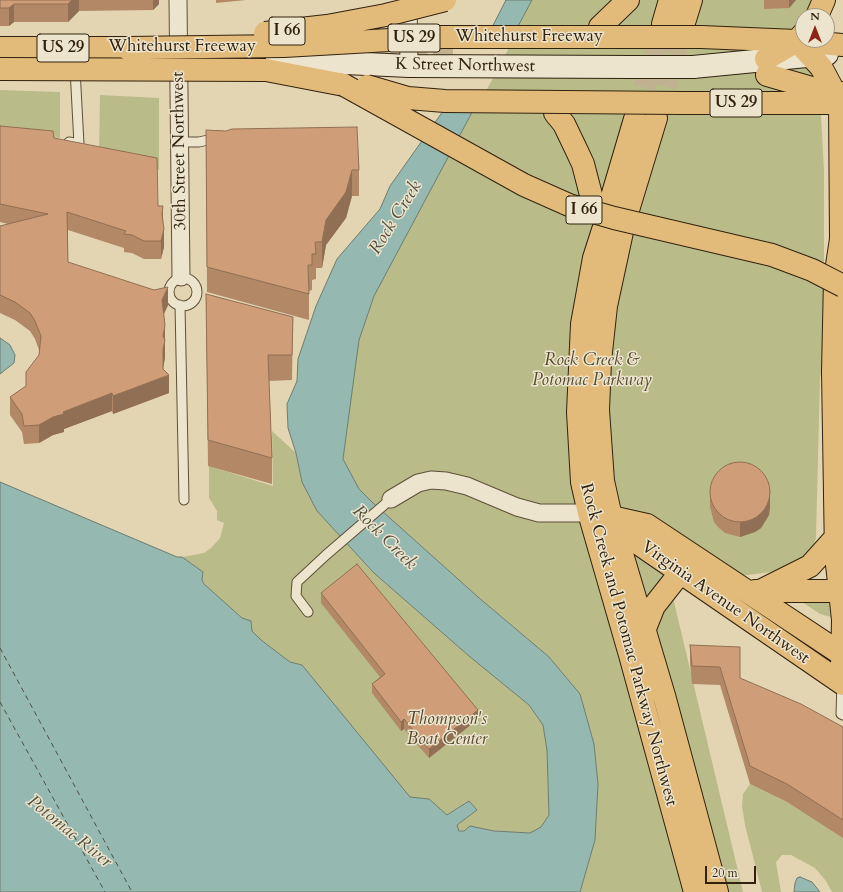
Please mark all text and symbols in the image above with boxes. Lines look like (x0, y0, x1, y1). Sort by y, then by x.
north arrow (795, 8, 835, 48)
text: N (810, 9, 820, 24)
road number: I 66 (269, 17, 305, 45)
road number: US 29 (388, 24, 440, 52)
street label: Whitehurst Freeway (455, 27, 603, 47)
road number: US 29 (37, 34, 89, 62)
street label: Whitehurst Freeway (108, 37, 256, 57)
street label: K Street Northwest (395, 55, 535, 77)
street label: 30th Street Northwest (168, 71, 192, 231)
road number: US 29 (710, 89, 762, 117)
water label: Rock Creek (365, 177, 427, 259)
road number: I 66 (566, 196, 602, 224)
park label: Rock Creek & Potomac Parkway (532, 351, 652, 391)
street label: Rock Creek and Potomac Parkway Northwest (575, 481, 681, 809)
water label: Rock Creek (347, 501, 421, 575)
street label: Virginia Avenue Northwest (637, 537, 813, 669)
park label: Thompson's Boat Center (407, 710, 487, 750)
water label: Potomac River (22, 791, 116, 873)
scale bar (707, 858, 758, 884)
text: 20 m (712, 865, 738, 881)

